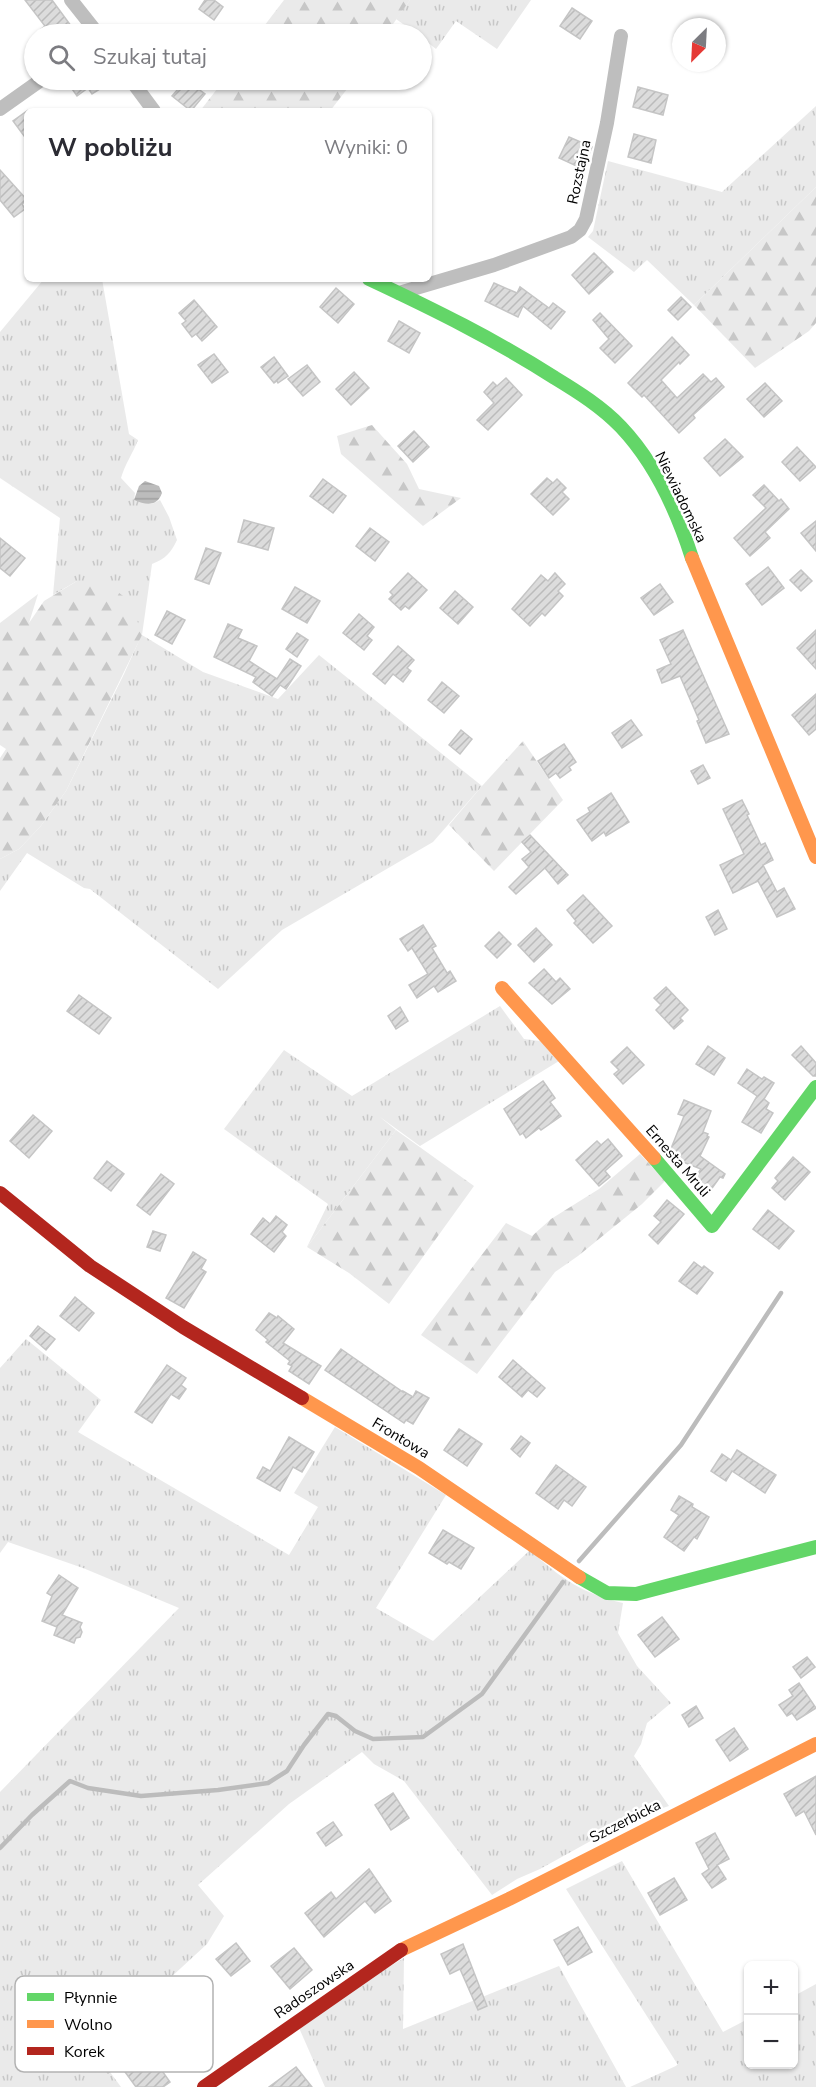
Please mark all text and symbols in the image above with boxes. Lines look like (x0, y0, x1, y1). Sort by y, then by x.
north arrow (672, 18, 726, 72)
search box (24, 24, 432, 90)
icon: search (45, 41, 78, 74)
text: Szukaj tutaj (93, 42, 207, 72)
text: W pobliżu (48, 130, 172, 165)
text: Wyniki: 0 (324, 134, 408, 161)
street label: Rozstajna (562, 138, 596, 206)
street label: Niewiadomska (650, 448, 712, 546)
street label: Ernesta Mruli (641, 1121, 715, 1201)
street label: Frontowa (368, 1413, 434, 1463)
street label: Szczerbicka (586, 1794, 664, 1848)
street label: Radoszowska (270, 1955, 358, 2023)
map controls (744, 1961, 798, 2069)
button: + (744, 1961, 798, 2015)
legend (15, 1976, 213, 2072)
text: Płynnie (64, 1987, 117, 2009)
text: Wolno (64, 2014, 112, 2036)
button: − (744, 2015, 798, 2069)
text: Korek (64, 2041, 106, 2063)

